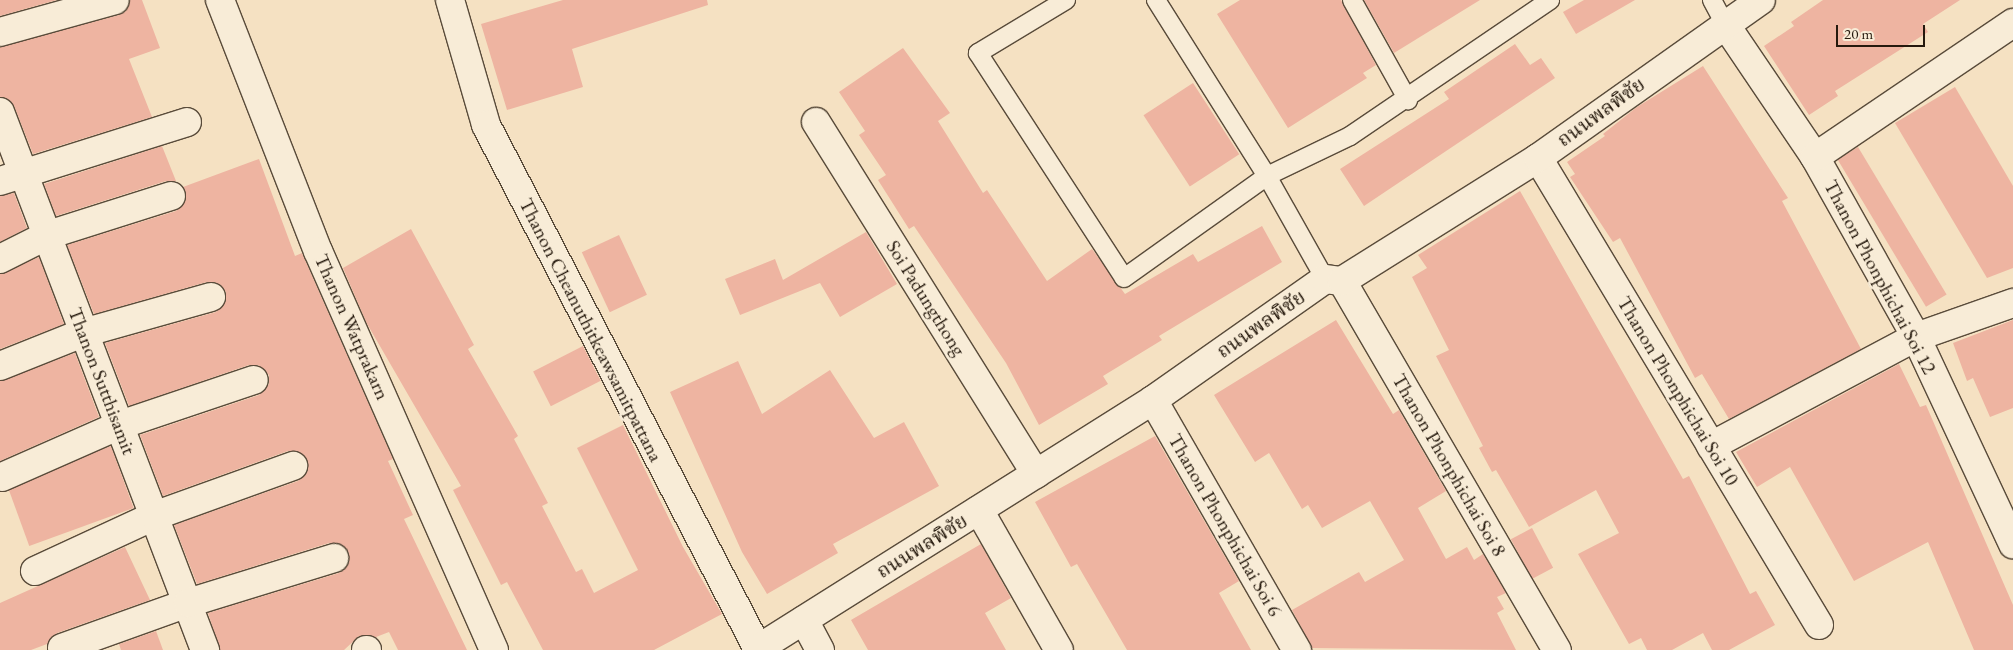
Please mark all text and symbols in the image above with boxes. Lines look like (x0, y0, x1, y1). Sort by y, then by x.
scale bar (1838, 15, 1927, 47)
text: 20 m (1844, 24, 1873, 43)
street label: ถนนพลพิชัย (1552, 72, 1650, 152)
street label: Thanon Phonphichai Soi 12 (1819, 176, 1941, 378)
street label: Thanon Cheanuthitkeawsamitpattana (514, 194, 668, 466)
street label: Soi Padungthong (881, 236, 971, 360)
street label: Thanon Watprakarn (309, 250, 395, 404)
street label: ถนนพลพิชัย (1212, 285, 1310, 363)
street label: Thanon Phonphichai Soi 10 (1612, 292, 1744, 490)
street label: Thanon Sutthisamit (63, 304, 141, 458)
street label: Thanon Phonphichai Soi 8 (1387, 369, 1511, 561)
street label: Thanon Phonphichai Soi 6 (1163, 429, 1287, 621)
street label: ถนนพลพิชัย (872, 509, 972, 583)

